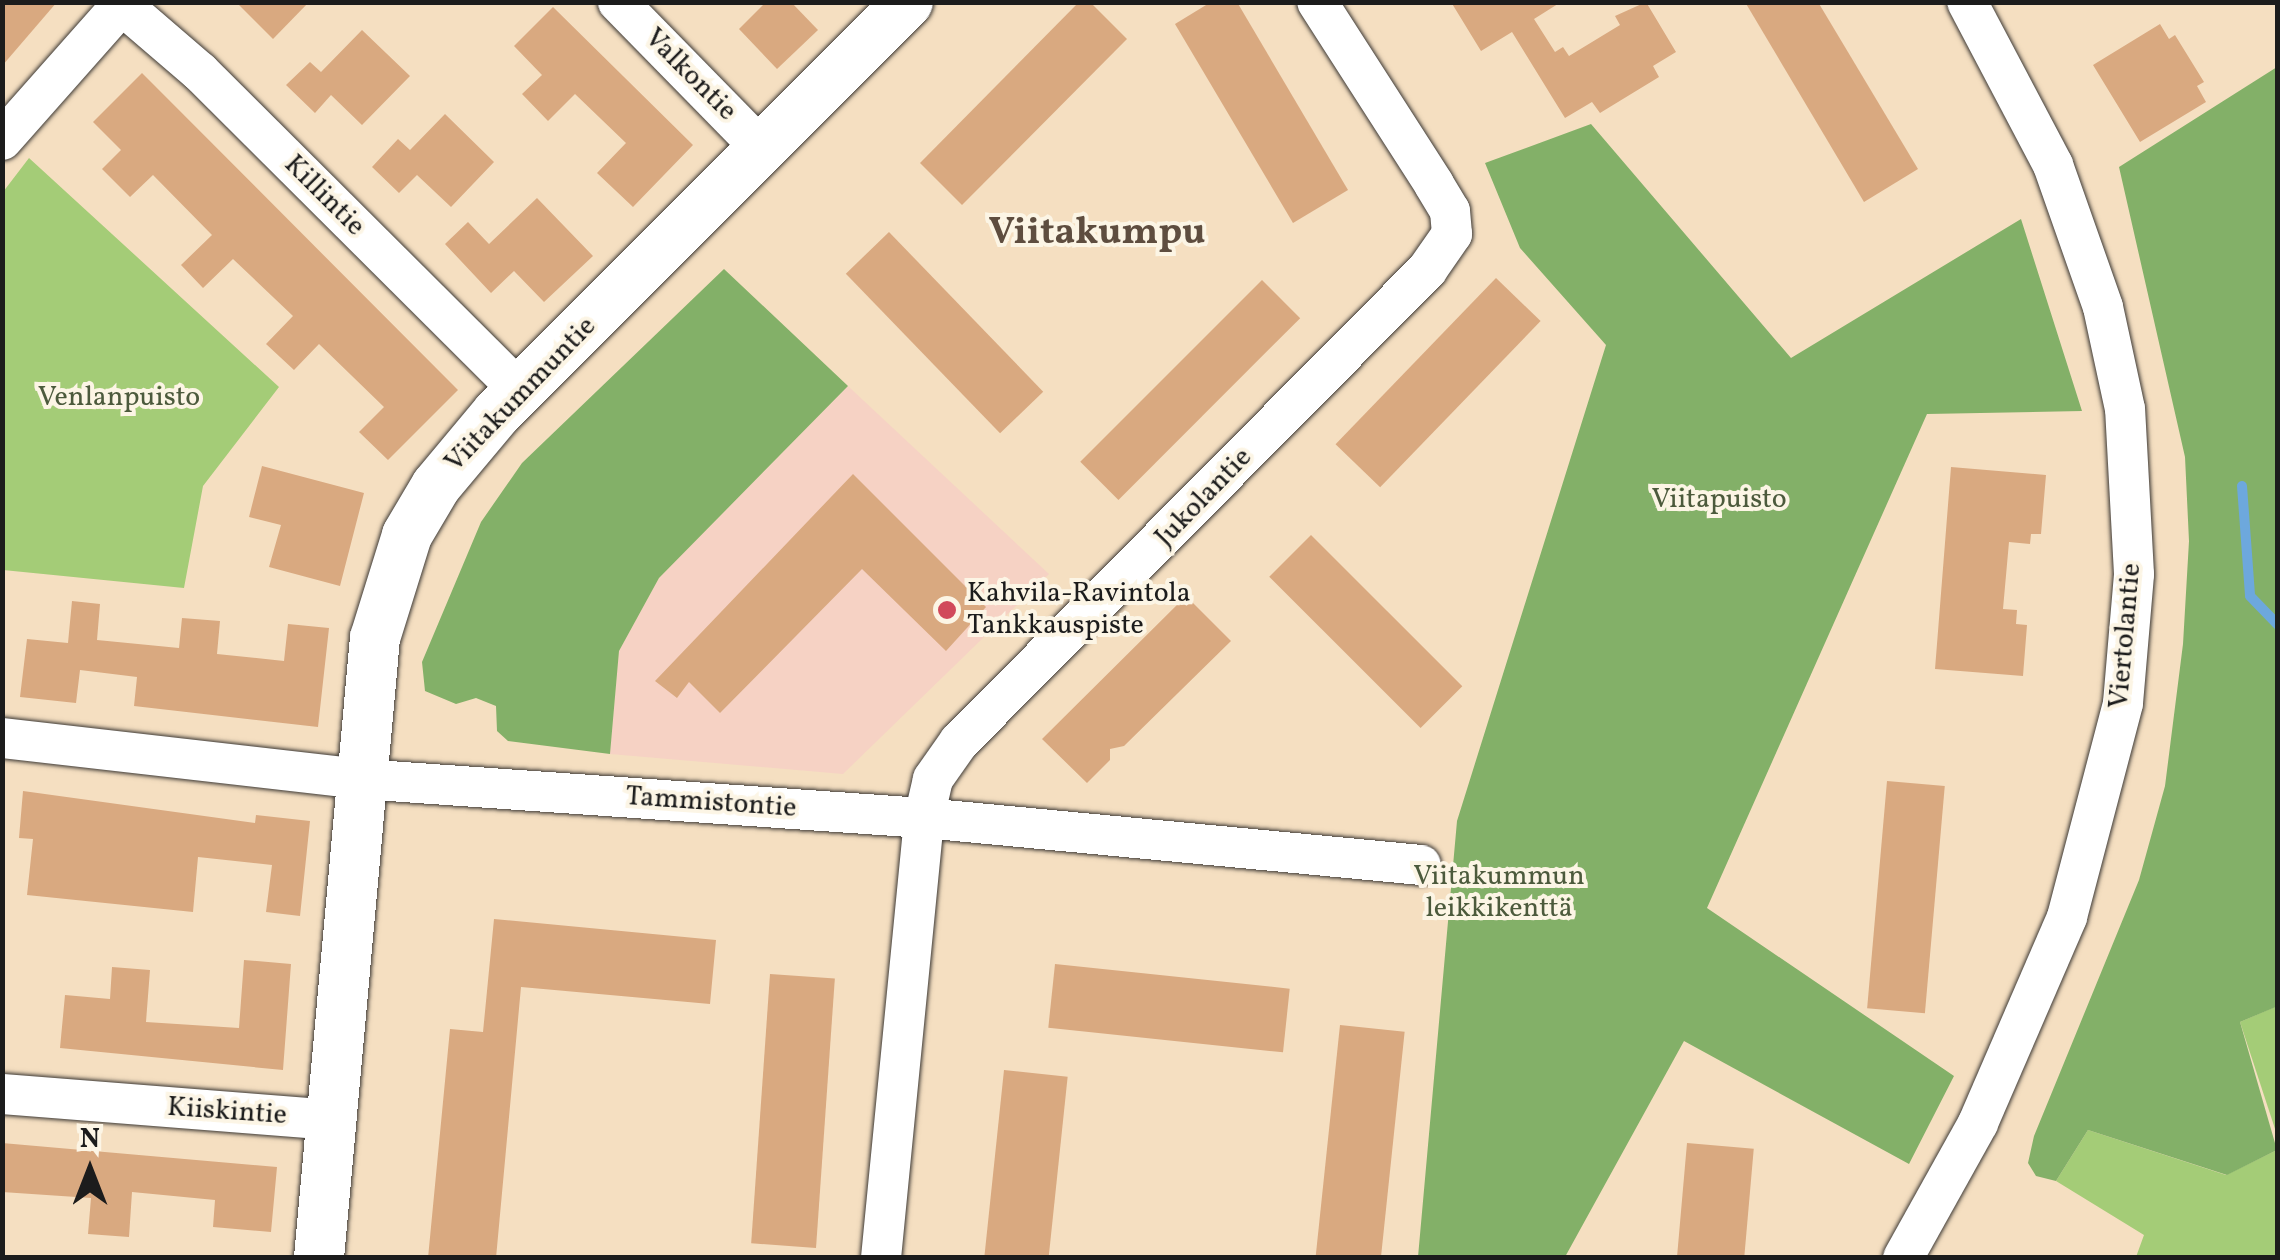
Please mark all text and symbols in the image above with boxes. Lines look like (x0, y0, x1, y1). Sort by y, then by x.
street label: Valkontie (637, 22, 743, 128)
street label: Killintie (276, 148, 372, 244)
district label: Viitakumpu (989, 211, 1205, 257)
street label: Viitakummuntie (438, 310, 604, 480)
park label: Venlanpuisto (38, 381, 200, 415)
street label: Jukolantie (1148, 441, 1260, 555)
park label: Viitapuisto (1651, 483, 1787, 517)
street label: Viertolantie (2103, 562, 2149, 710)
place label: Kahvila-Ravintola Tankkauspiste (967, 577, 1191, 643)
marker: Kahvila-Ravintola Tankkauspiste (936, 599, 958, 621)
street label: Tammistontie (624, 780, 798, 826)
park label: Viitakummun leikkikenttä (1413, 860, 1585, 926)
street label: Kiiskintie (166, 1091, 288, 1133)
north arrow (40, 1120, 140, 1220)
text: N (80, 1120, 100, 1159)

